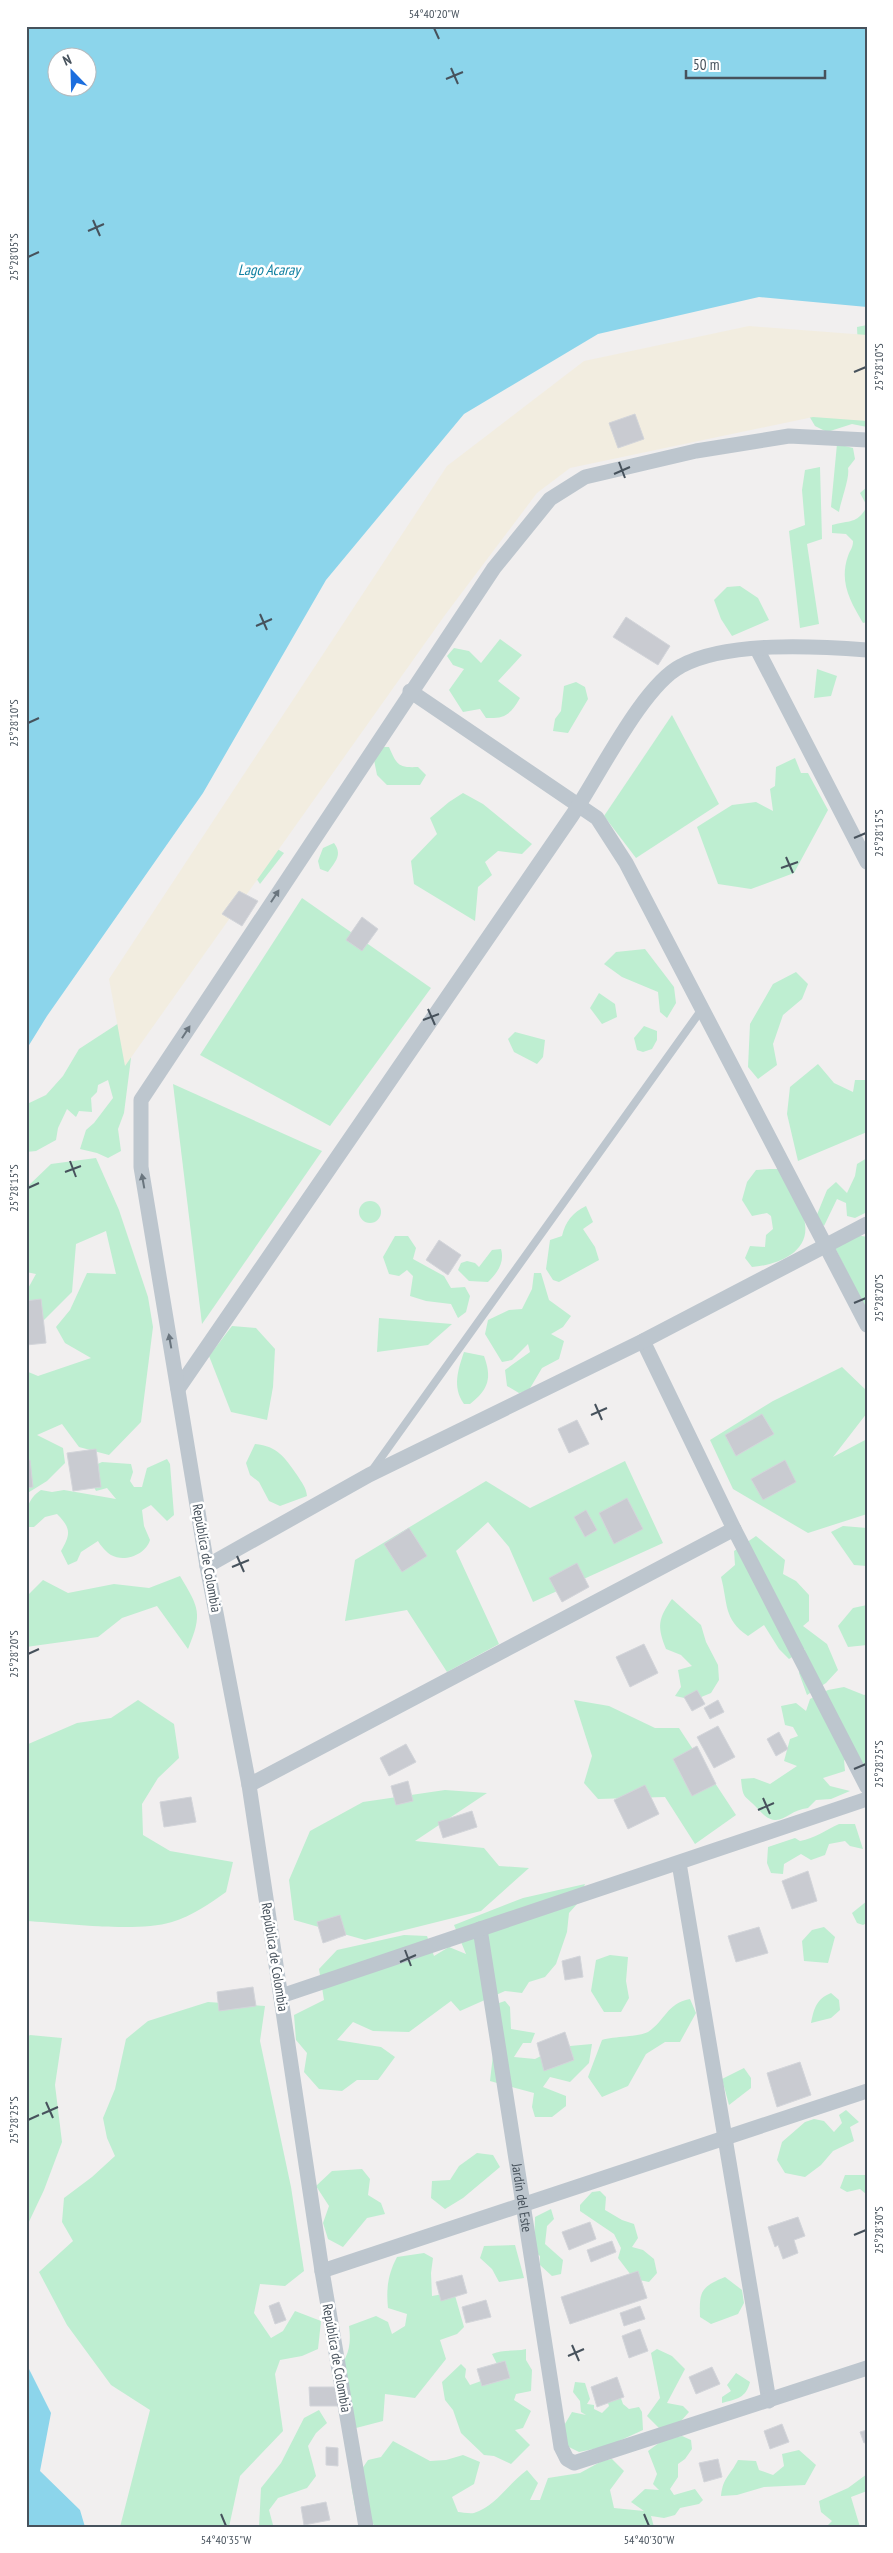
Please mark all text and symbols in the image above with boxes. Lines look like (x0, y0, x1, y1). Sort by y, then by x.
text: 54°40'20"W (409, 6, 459, 21)
north arrow (48, 48, 98, 98)
scale bar (686, 48, 824, 80)
text: N (60, 50, 74, 70)
text: 50 m (693, 55, 719, 74)
text: 25°28'05"S (6, 233, 21, 281)
water label: Lago Acaray (238, 260, 302, 279)
text: 25°28'10"S (871, 343, 886, 391)
text: 25°28'10"S (6, 699, 21, 747)
text: 25°28'15"S (871, 809, 886, 857)
one-way arrow (271, 889, 280, 903)
one-way arrow (181, 1025, 191, 1038)
text: 25°28'15"S (6, 1164, 21, 1212)
one-way arrow (139, 1172, 147, 1188)
text: 25°28'20"S (871, 1274, 886, 1322)
one-way arrow (166, 1332, 174, 1348)
street label: República de Colombia (189, 1502, 225, 1614)
text: 25°28'20"S (6, 1630, 21, 1678)
text: 25°28'25"S (871, 1740, 886, 1788)
street label: República de Colombia (258, 1901, 292, 2013)
text: 25°28'25"S (6, 2096, 21, 2144)
street label: Jardín del Este (508, 2161, 536, 2234)
text: 25°28'30"S (871, 2206, 886, 2254)
street label: República de Colombia (319, 2302, 355, 2414)
text: 54°40'35"W (201, 2532, 251, 2547)
text: 54°40'30"W (624, 2532, 674, 2547)

